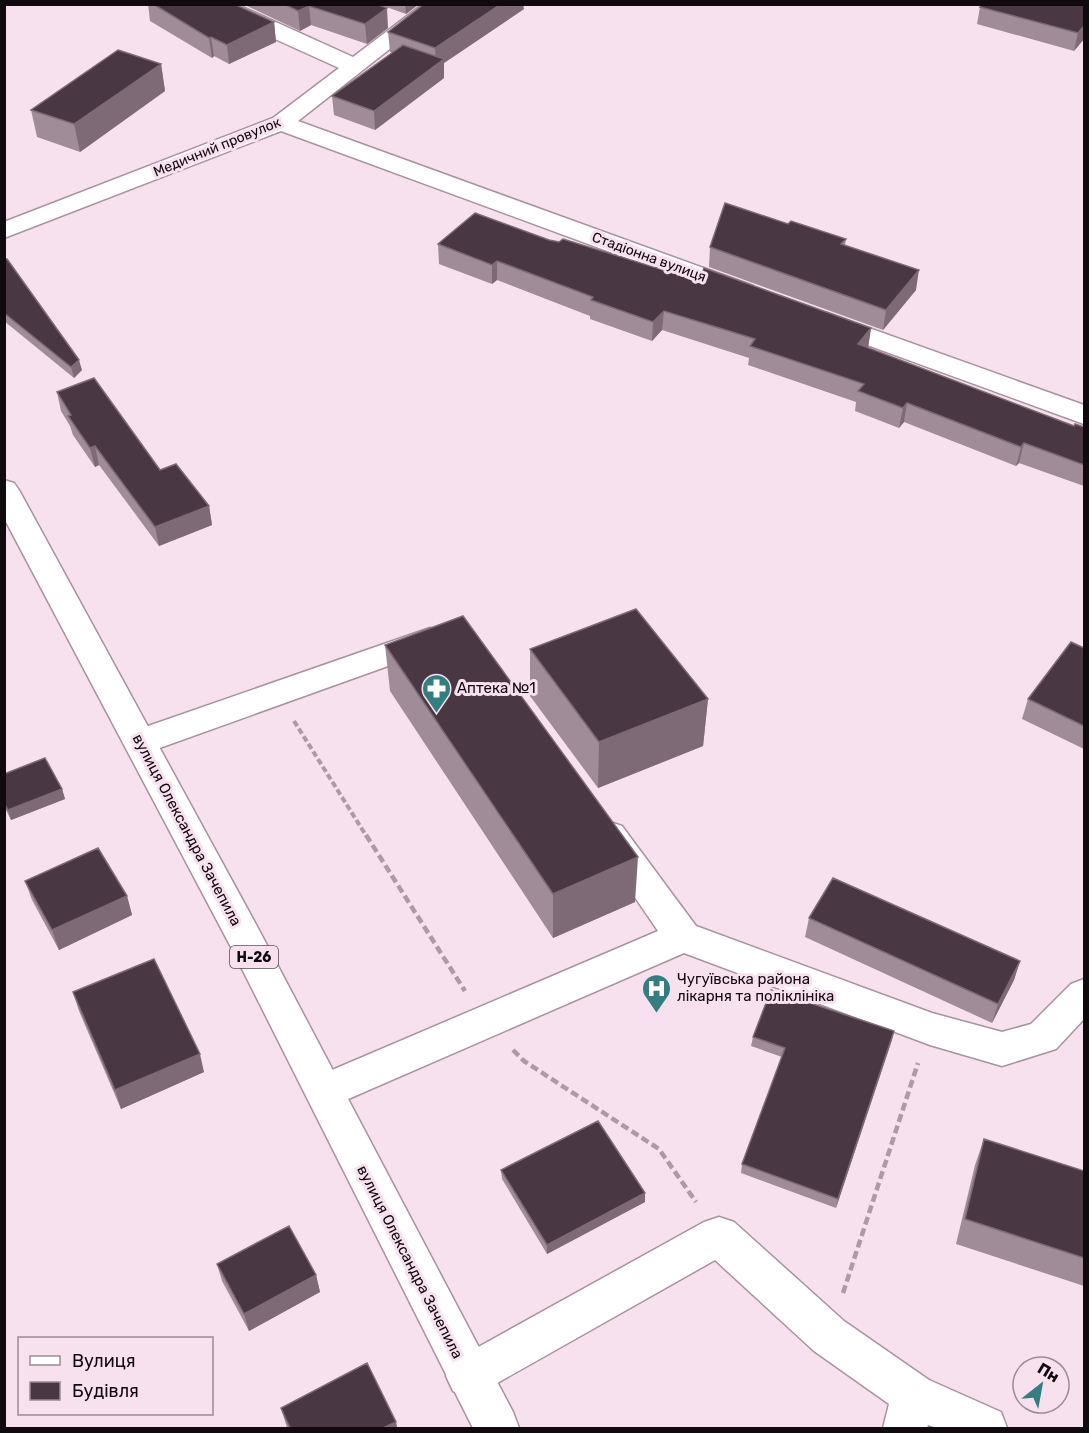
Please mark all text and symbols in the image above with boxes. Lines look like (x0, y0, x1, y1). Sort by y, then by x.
street label: Медичний провулок (151, 113, 284, 180)
street label: Стадіонна вулиця (590, 228, 708, 286)
pharmacy icon: Аптека №1 (420, 672, 452, 714)
place label: Аптека №1 (457, 679, 536, 697)
street label: вулиця Олександра Зачепила (129, 731, 245, 929)
road number: Н-26 (230, 946, 278, 968)
place label: Чугуївська района лікарня та поліклініка (677, 970, 834, 1005)
hospital icon: Чугуївська района лікарня та поліклініка (640, 972, 672, 1014)
street label: вулиця Олександра Зачепила (353, 1162, 467, 1362)
legend (18, 1337, 213, 1415)
text: Вулиця (72, 1350, 136, 1372)
north arrow (1011, 1355, 1071, 1415)
text: Пн (1034, 1359, 1063, 1386)
text: Будівля (72, 1380, 139, 1402)

